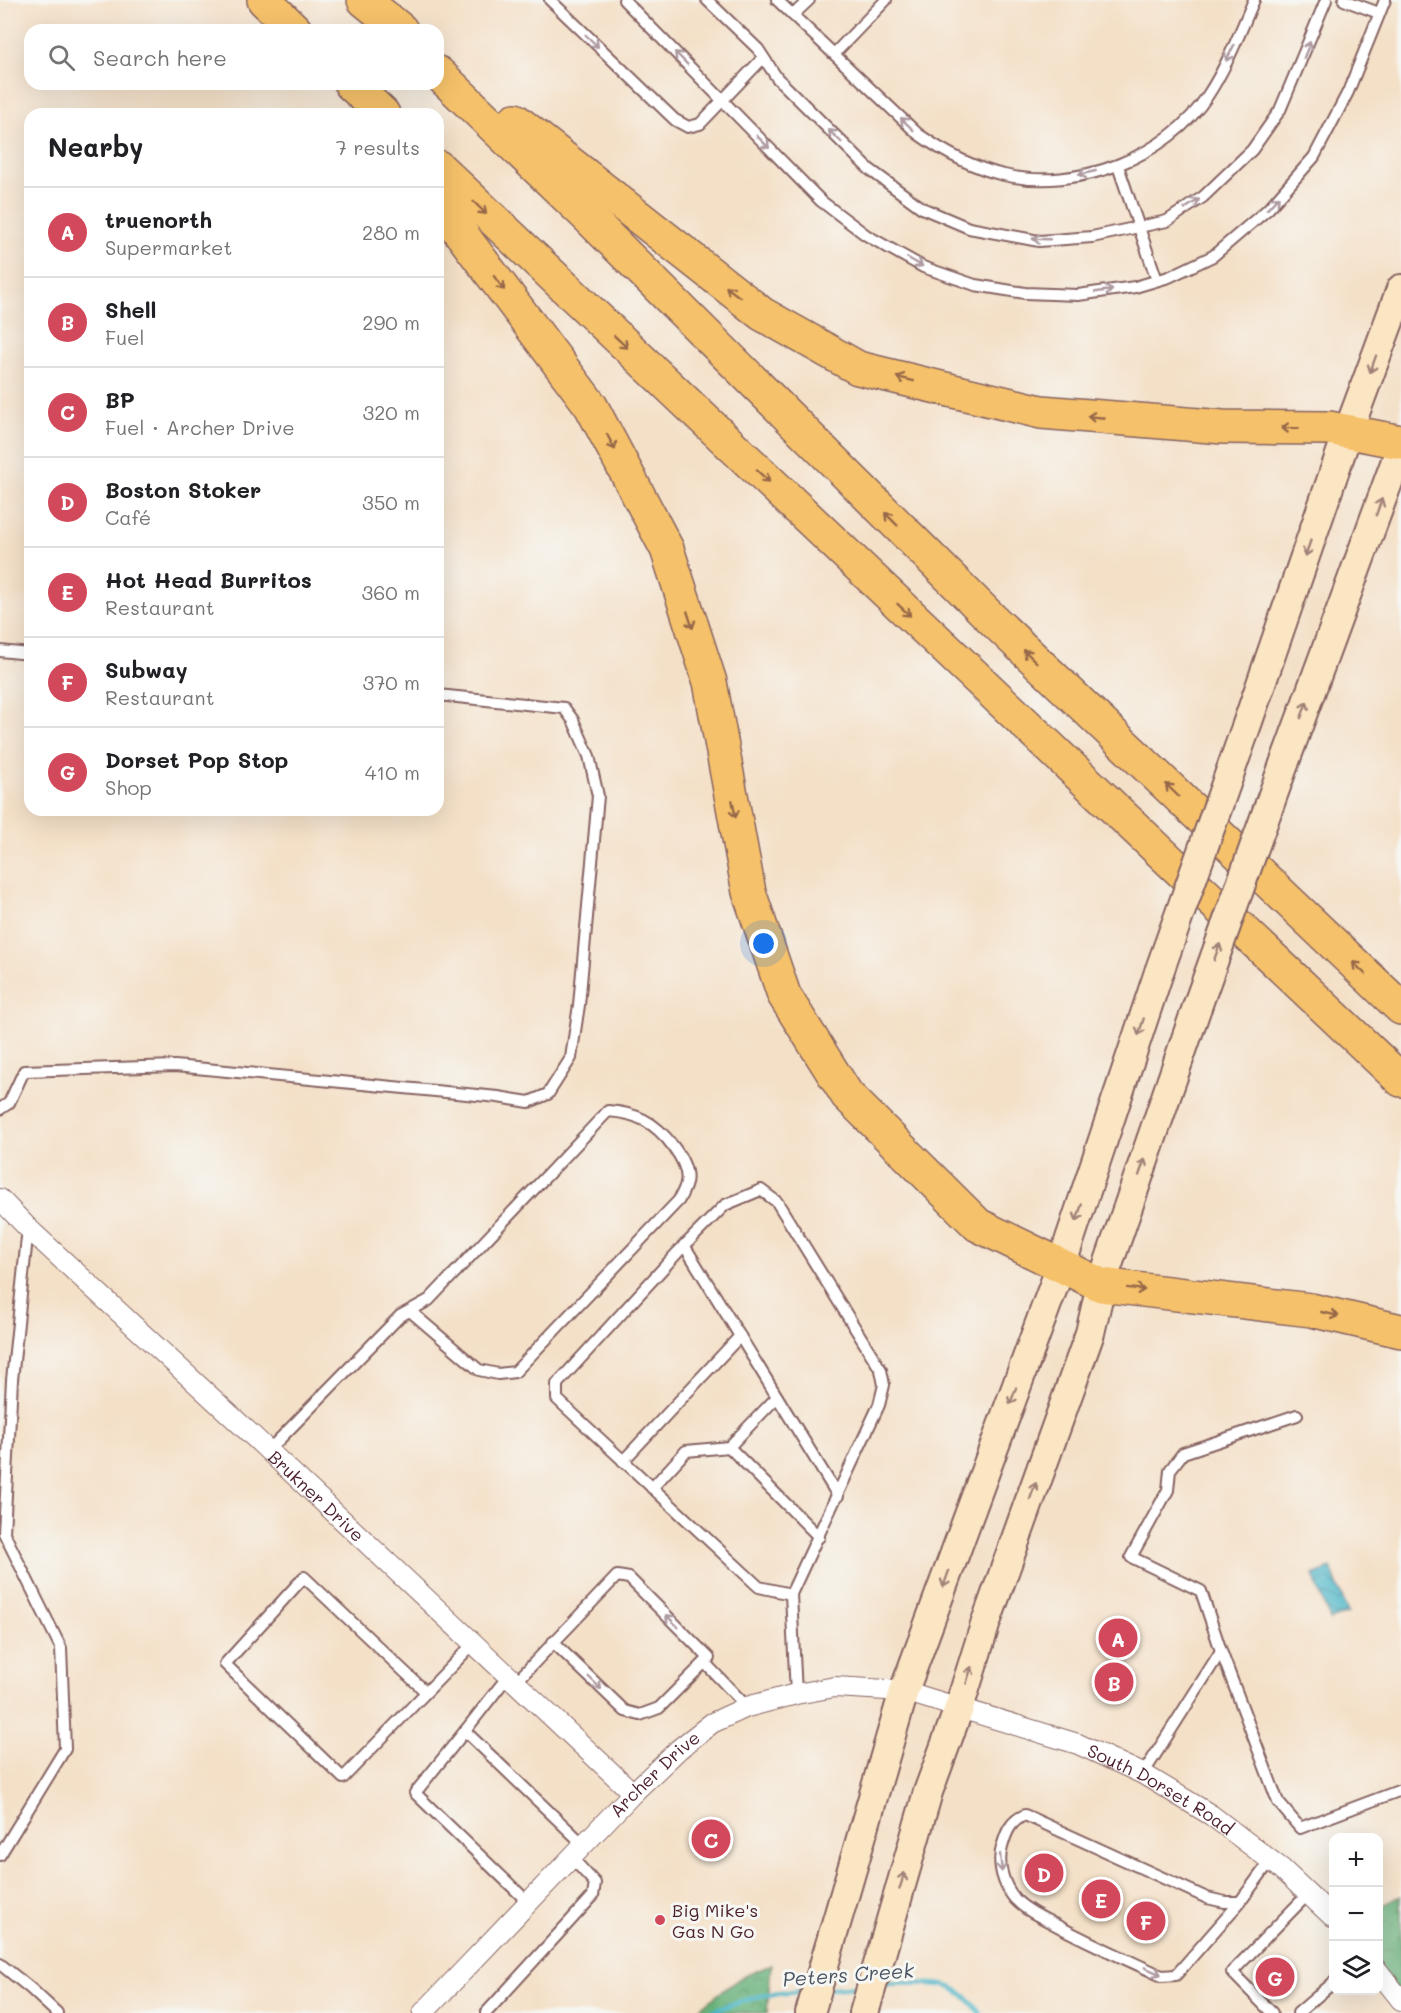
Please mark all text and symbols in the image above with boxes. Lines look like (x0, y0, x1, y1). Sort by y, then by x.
search box (24, 24, 444, 90)
one-way arrow (585, 33, 600, 48)
icon: search (45, 41, 78, 74)
one-way arrow (1302, 41, 1313, 59)
text: Search here (93, 43, 227, 72)
one-way arrow (1224, 44, 1235, 62)
one-way arrow (674, 51, 688, 66)
one-way arrow (900, 117, 915, 131)
one-way arrow (828, 128, 843, 143)
text: Nearby (48, 130, 143, 164)
text: 7 results (336, 134, 420, 160)
one-way arrow (756, 134, 770, 149)
one-way arrow (1078, 168, 1097, 180)
one-way arrow (1266, 196, 1280, 211)
one-way arrow (1184, 197, 1201, 210)
one-way arrow (473, 200, 488, 215)
text: truenorth (105, 205, 212, 234)
text: A (61, 219, 74, 245)
text: 280 m (362, 219, 420, 245)
text: Supermarket (105, 234, 232, 260)
one-way arrow (1031, 234, 1051, 245)
one-way arrow (905, 257, 923, 268)
one-way arrow (492, 275, 505, 291)
one-way arrow (725, 285, 741, 298)
one-way arrow (1094, 285, 1114, 296)
text: Shell (105, 295, 157, 324)
text: B (61, 309, 74, 335)
text: 290 m (362, 309, 420, 335)
text: Fuel (105, 324, 145, 350)
one-way arrow (614, 335, 629, 349)
one-way arrow (1367, 354, 1378, 373)
one-way arrow (896, 373, 915, 385)
text: BP (105, 385, 135, 414)
text: C (60, 399, 75, 425)
text: 320 m (362, 399, 420, 425)
one-way arrow (1086, 411, 1106, 422)
text: Fuel · Archer Drive (105, 414, 295, 440)
one-way arrow (1281, 422, 1301, 434)
one-way arrow (605, 433, 617, 451)
one-way arrow (755, 469, 770, 483)
text: Boston Stoker (105, 475, 261, 504)
text: D (60, 489, 75, 515)
text: 350 m (362, 489, 420, 515)
one-way arrow (1374, 498, 1385, 517)
text: Café (105, 504, 151, 530)
one-way arrow (884, 512, 899, 527)
one-way arrow (1302, 538, 1313, 556)
text: Hot Head Burritos (105, 565, 312, 594)
text: E (61, 579, 74, 605)
text: 360 m (362, 579, 420, 605)
text: Restaurant (105, 594, 215, 620)
one-way arrow (897, 603, 912, 618)
one-way arrow (685, 610, 696, 629)
one-way arrow (1023, 649, 1038, 663)
text: Subway (105, 655, 188, 684)
text: F (61, 669, 74, 695)
text: 370 m (362, 669, 420, 695)
text: Restaurant (105, 684, 215, 710)
one-way arrow (1299, 701, 1310, 719)
text: Dorset Pop Stop (105, 745, 288, 774)
text: G (60, 759, 75, 785)
text: 410 m (365, 759, 420, 785)
text: Shop (105, 774, 152, 800)
one-way arrow (1164, 783, 1179, 798)
one-way arrow (729, 799, 740, 819)
your location (749, 929, 778, 958)
one-way arrow (1212, 943, 1223, 962)
one-way arrow (1351, 961, 1366, 975)
one-way arrow (1134, 1018, 1145, 1036)
one-way arrow (1137, 1158, 1148, 1177)
one-way arrow (1073, 1203, 1084, 1222)
one-way arrow (1126, 1284, 1146, 1295)
one-way arrow (1320, 1309, 1339, 1321)
one-way arrow (1007, 1386, 1018, 1405)
street label: Brukner Drive (263, 1445, 370, 1547)
one-way arrow (1029, 1482, 1040, 1501)
one-way arrow (939, 1569, 950, 1588)
one-way arrow (665, 1614, 679, 1629)
pin: A (1098, 1616, 1138, 1660)
pin: B (1094, 1660, 1134, 1704)
one-way arrow (965, 1666, 976, 1685)
one-way arrow (588, 1675, 603, 1690)
street label: Archer Drive (604, 1725, 705, 1822)
street label: South Dorset Road (1084, 1738, 1239, 1840)
pin: C (692, 1816, 730, 1862)
map controls (1329, 1833, 1383, 1995)
button: + (1329, 1833, 1383, 1887)
pin: D (1024, 1850, 1064, 1896)
one-way arrow (996, 1853, 1007, 1872)
one-way arrow (897, 1871, 908, 1890)
pin: E (1082, 1876, 1120, 1922)
button: − (1329, 1887, 1383, 1941)
place label: Big Mike's Gas N Go (672, 1898, 758, 1943)
pin: F (1126, 1898, 1166, 1944)
marker: Big Mike's Gas N Go (653, 1913, 667, 1927)
button: layers (1329, 1941, 1383, 1995)
pin: G (1256, 1954, 1294, 2000)
water label: Peters Creek (781, 1956, 915, 1992)
one-way arrow (1143, 1966, 1161, 1978)

